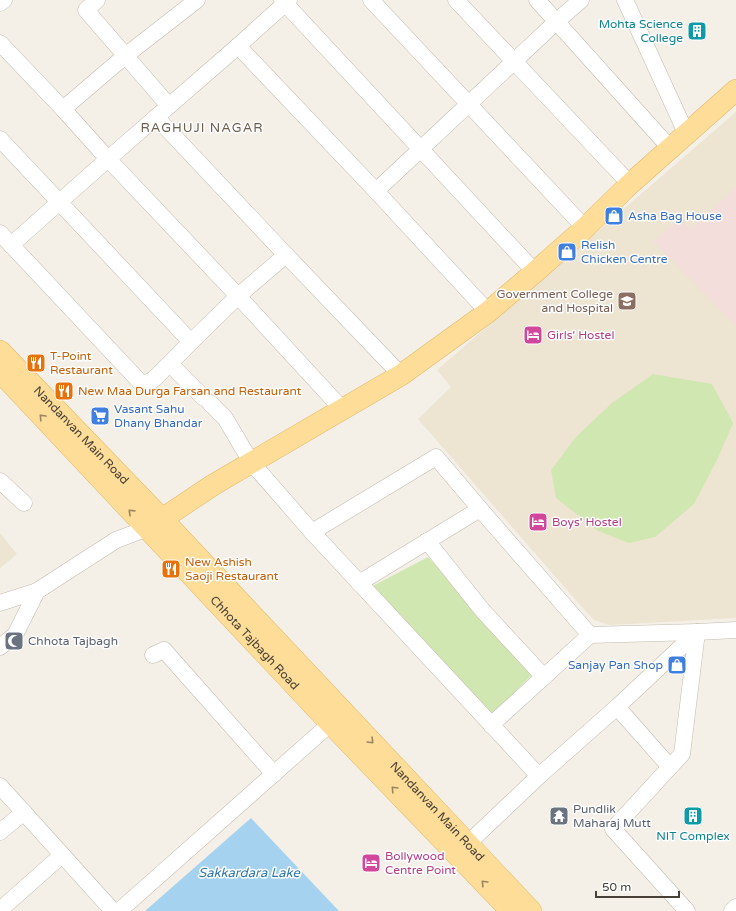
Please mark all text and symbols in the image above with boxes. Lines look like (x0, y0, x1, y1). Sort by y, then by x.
place label: Mohta Science College (599, 17, 683, 45)
building icon: Mohta Science College (686, 20, 708, 42)
district label: RAGHUJI NAGAR (140, 120, 264, 136)
shop icon: Asha Bag House (603, 205, 625, 227)
place label: Asha Bag House (628, 209, 722, 223)
place label: Relish Chicken Centre (581, 238, 668, 266)
shop icon: Relish Chicken Centre (556, 241, 578, 263)
place label: Government College and Hospital (496, 287, 613, 315)
school or university icon: Government College and Hospital (616, 290, 638, 312)
hotel icon: Girls' Hostel (522, 324, 544, 346)
place label: Girls' Hostel (547, 328, 614, 342)
place label: T-Point Restaurant (50, 349, 113, 377)
restaurant icon: T-Point Restaurant (25, 352, 47, 374)
restaurant icon: New Maa Durga Farsan and Restaurant (53, 380, 75, 402)
street label: Nandanvan Main Road (31, 383, 132, 487)
place label: New Maa Durga Farsan and Restaurant (78, 384, 302, 398)
place label: Vasant Sahu Dhany Bhandar (114, 402, 203, 430)
supermarket icon: Vasant Sahu Dhany Bhandar (89, 405, 111, 427)
one-way arrow (40, 414, 47, 422)
one-way arrow (128, 509, 136, 517)
hotel icon: Boys' Hostel (527, 511, 549, 533)
place label: Boys' Hostel (552, 515, 622, 529)
place label: New Ashish Saoji Restaurant (185, 555, 279, 583)
restaurant icon: New Ashish Saoji Restaurant (160, 558, 182, 580)
street label: Chhota Tajbagh Road (207, 593, 302, 692)
mosque icon: Chhota Tajbagh (3, 630, 25, 652)
place label: Chhota Tajbagh (28, 634, 118, 648)
shop icon: Sanjay Pan Shop (666, 654, 688, 676)
place label: Sanjay Pan Shop (568, 658, 663, 672)
one-way arrow (366, 736, 373, 744)
street label: Nandanvan Main Road (387, 759, 487, 864)
one-way arrow (391, 786, 399, 794)
place label: Pundlik Maharaj Mutt (573, 802, 651, 830)
temple icon: Pundlik Maharaj Mutt (548, 805, 570, 827)
building icon: NIT Complex (682, 805, 704, 827)
place label: NIT Complex (656, 829, 730, 843)
place label: Bollywood Centre Point (385, 849, 456, 877)
hotel icon: Bollywood Centre Point (360, 852, 382, 874)
water label: Sakkardara Lake (198, 865, 301, 881)
scale bar (596, 873, 679, 899)
one-way arrow (481, 880, 489, 888)
text: 50 m (602, 880, 631, 894)

